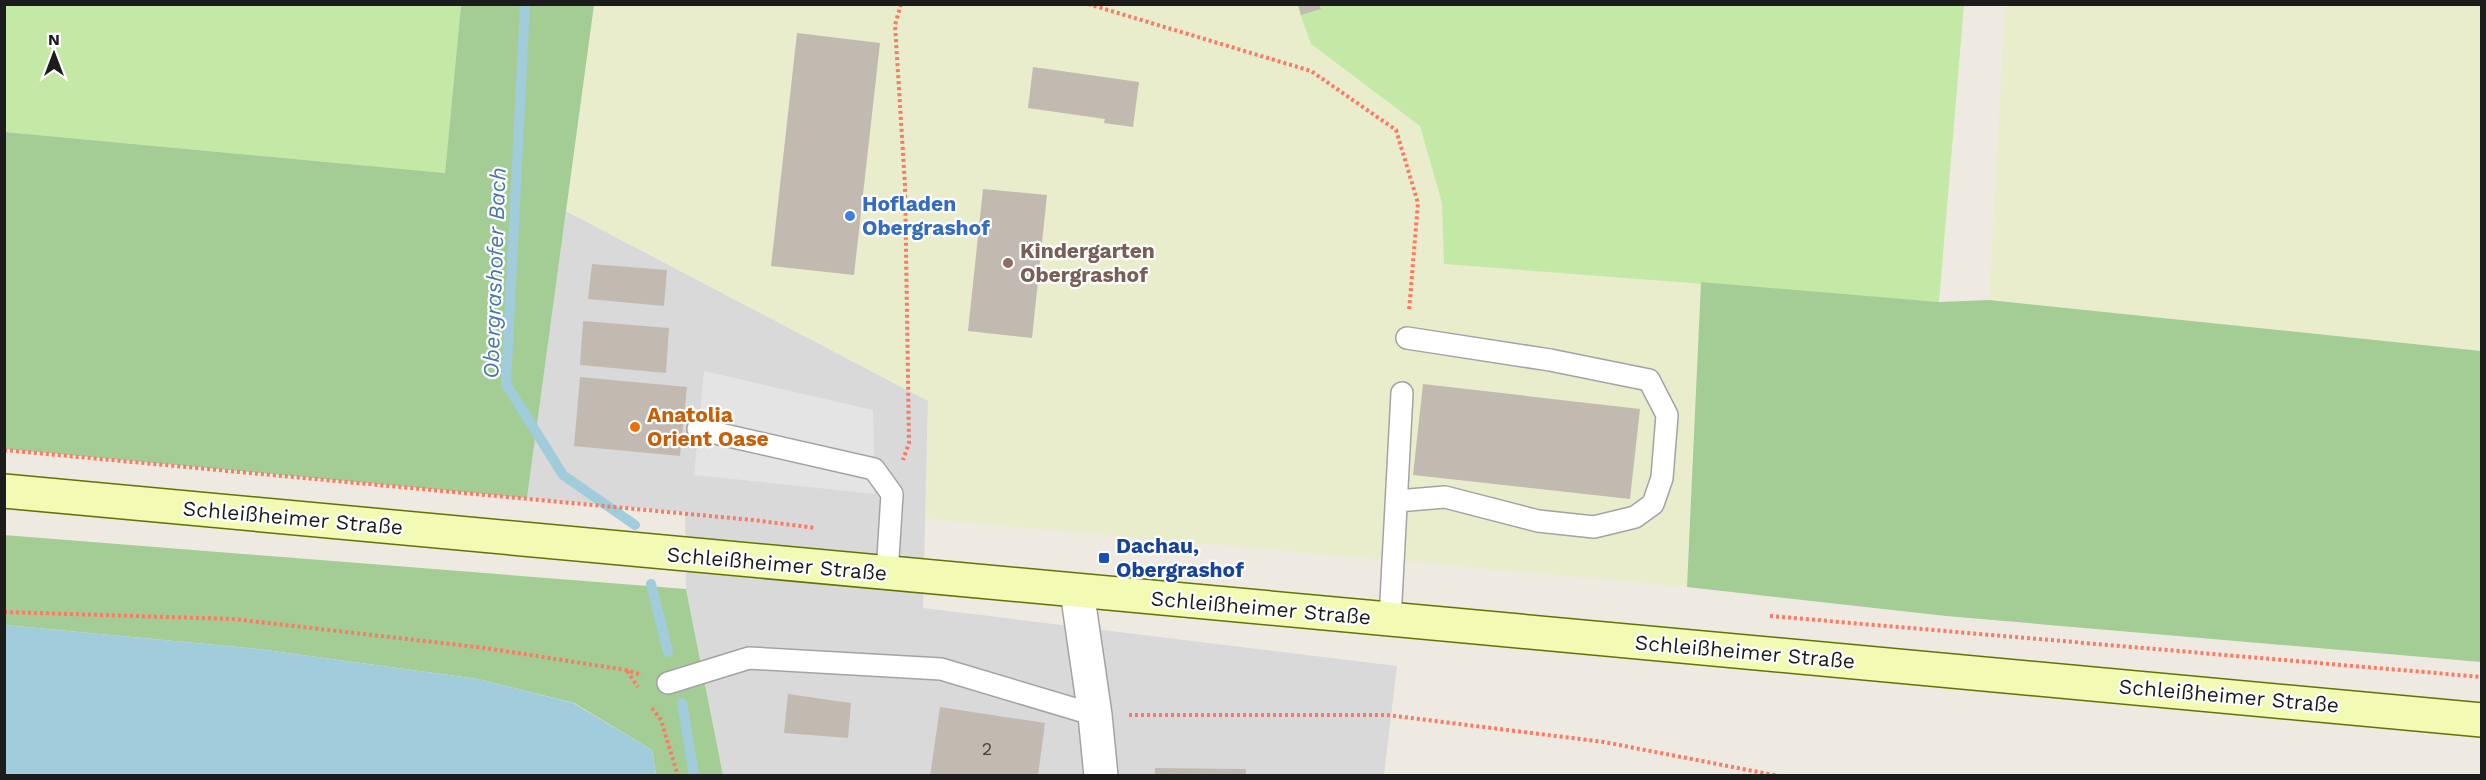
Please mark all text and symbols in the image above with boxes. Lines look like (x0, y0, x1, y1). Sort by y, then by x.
north arrow (24, 24, 84, 84)
text: N (48, 30, 60, 49)
water label: Obergrashofer Bach (478, 167, 511, 379)
place label: Hofladen Obergrashof (862, 191, 990, 240)
marker: Hofladen Obergrashof (843, 209, 857, 223)
place label: Kindergarten Obergrashof (1020, 238, 1155, 287)
marker: Kindergarten Obergrashof (1001, 256, 1015, 270)
place label: Anatolia Orient Oase (647, 402, 769, 451)
marker: Anatolia Orient Oase (628, 420, 642, 434)
street label: Schleißheimer Straße (182, 495, 404, 540)
place label: Dachau, Obergrashof (1116, 533, 1244, 582)
street label: Schleißheimer Straße (666, 541, 888, 586)
marker: Dachau, Obergrashof (1097, 551, 1111, 565)
street label: Schleißheimer Straße (1150, 585, 1372, 630)
street label: Schleißheimer Straße (1634, 629, 1856, 674)
street label: Schleißheimer Straße (2118, 673, 2340, 718)
house number: 2 (982, 738, 992, 759)

